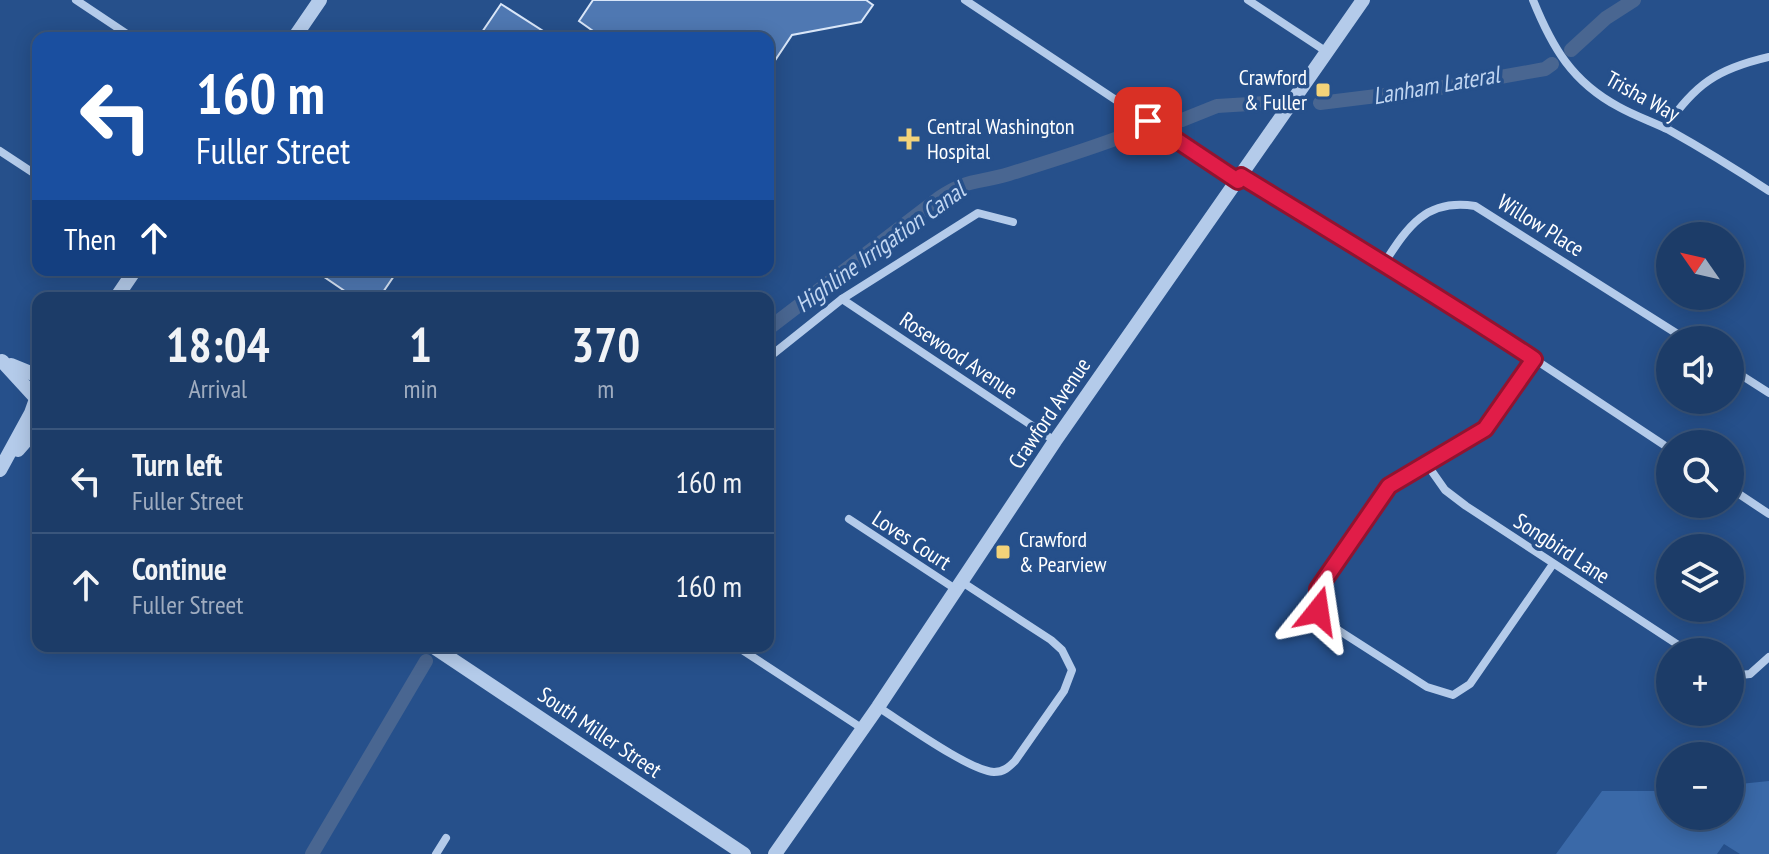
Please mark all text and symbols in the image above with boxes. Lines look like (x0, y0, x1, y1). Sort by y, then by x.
text: 160 m (196, 57, 325, 129)
water label: Lanham Lateral (1370, 58, 1504, 111)
place label: Crawford & Fuller (1239, 63, 1307, 116)
icon: left (64, 64, 168, 168)
street label: Trisha Way (1601, 64, 1685, 128)
marker: Crawford & Fuller (1314, 81, 1332, 99)
pin (1114, 87, 1182, 155)
icon: arrive (1126, 99, 1170, 143)
place label: Central Washington Hospital (927, 112, 1074, 165)
text: Fuller Street (196, 127, 350, 174)
marker: Central Washington Hospital (898, 128, 920, 150)
water label: Highline Irrigation Canal (789, 173, 973, 319)
street label: Willow Place (1493, 187, 1589, 263)
icon: ahead (132, 216, 176, 260)
text: Then (64, 219, 116, 258)
north arrow (1656, 222, 1744, 310)
map controls (1656, 222, 1744, 830)
street label: Rosewood Avenue (895, 305, 1023, 405)
text: 18:04 (166, 313, 270, 375)
text: 1 (409, 313, 432, 375)
text: 370 (571, 313, 640, 375)
button: sound (1656, 326, 1744, 414)
street label: Crawford Avenue (1002, 352, 1096, 474)
text: Arrival (188, 372, 247, 405)
text: min (403, 372, 437, 405)
text: m (597, 372, 614, 405)
button: search (1656, 430, 1744, 518)
text: Turn left (132, 445, 222, 484)
icon: left (64, 459, 108, 503)
text: 160 m (676, 462, 742, 501)
text: Fuller Street (132, 484, 243, 517)
street label: Loves Court (867, 504, 957, 576)
street label: Songbird Lane (1509, 507, 1615, 589)
place label: Crawford & Pearview (1019, 525, 1107, 578)
button: layers (1656, 534, 1744, 622)
marker: Crawford & Pearview (994, 543, 1012, 561)
text: Continue (132, 549, 227, 588)
icon: ahead (64, 563, 108, 607)
text: 160 m (676, 566, 742, 605)
position arrow (1276, 569, 1360, 653)
text: Fuller Street (132, 588, 243, 621)
button: + (1656, 638, 1744, 726)
street label: South Miller Street (533, 680, 667, 784)
button: − (1656, 742, 1744, 830)

